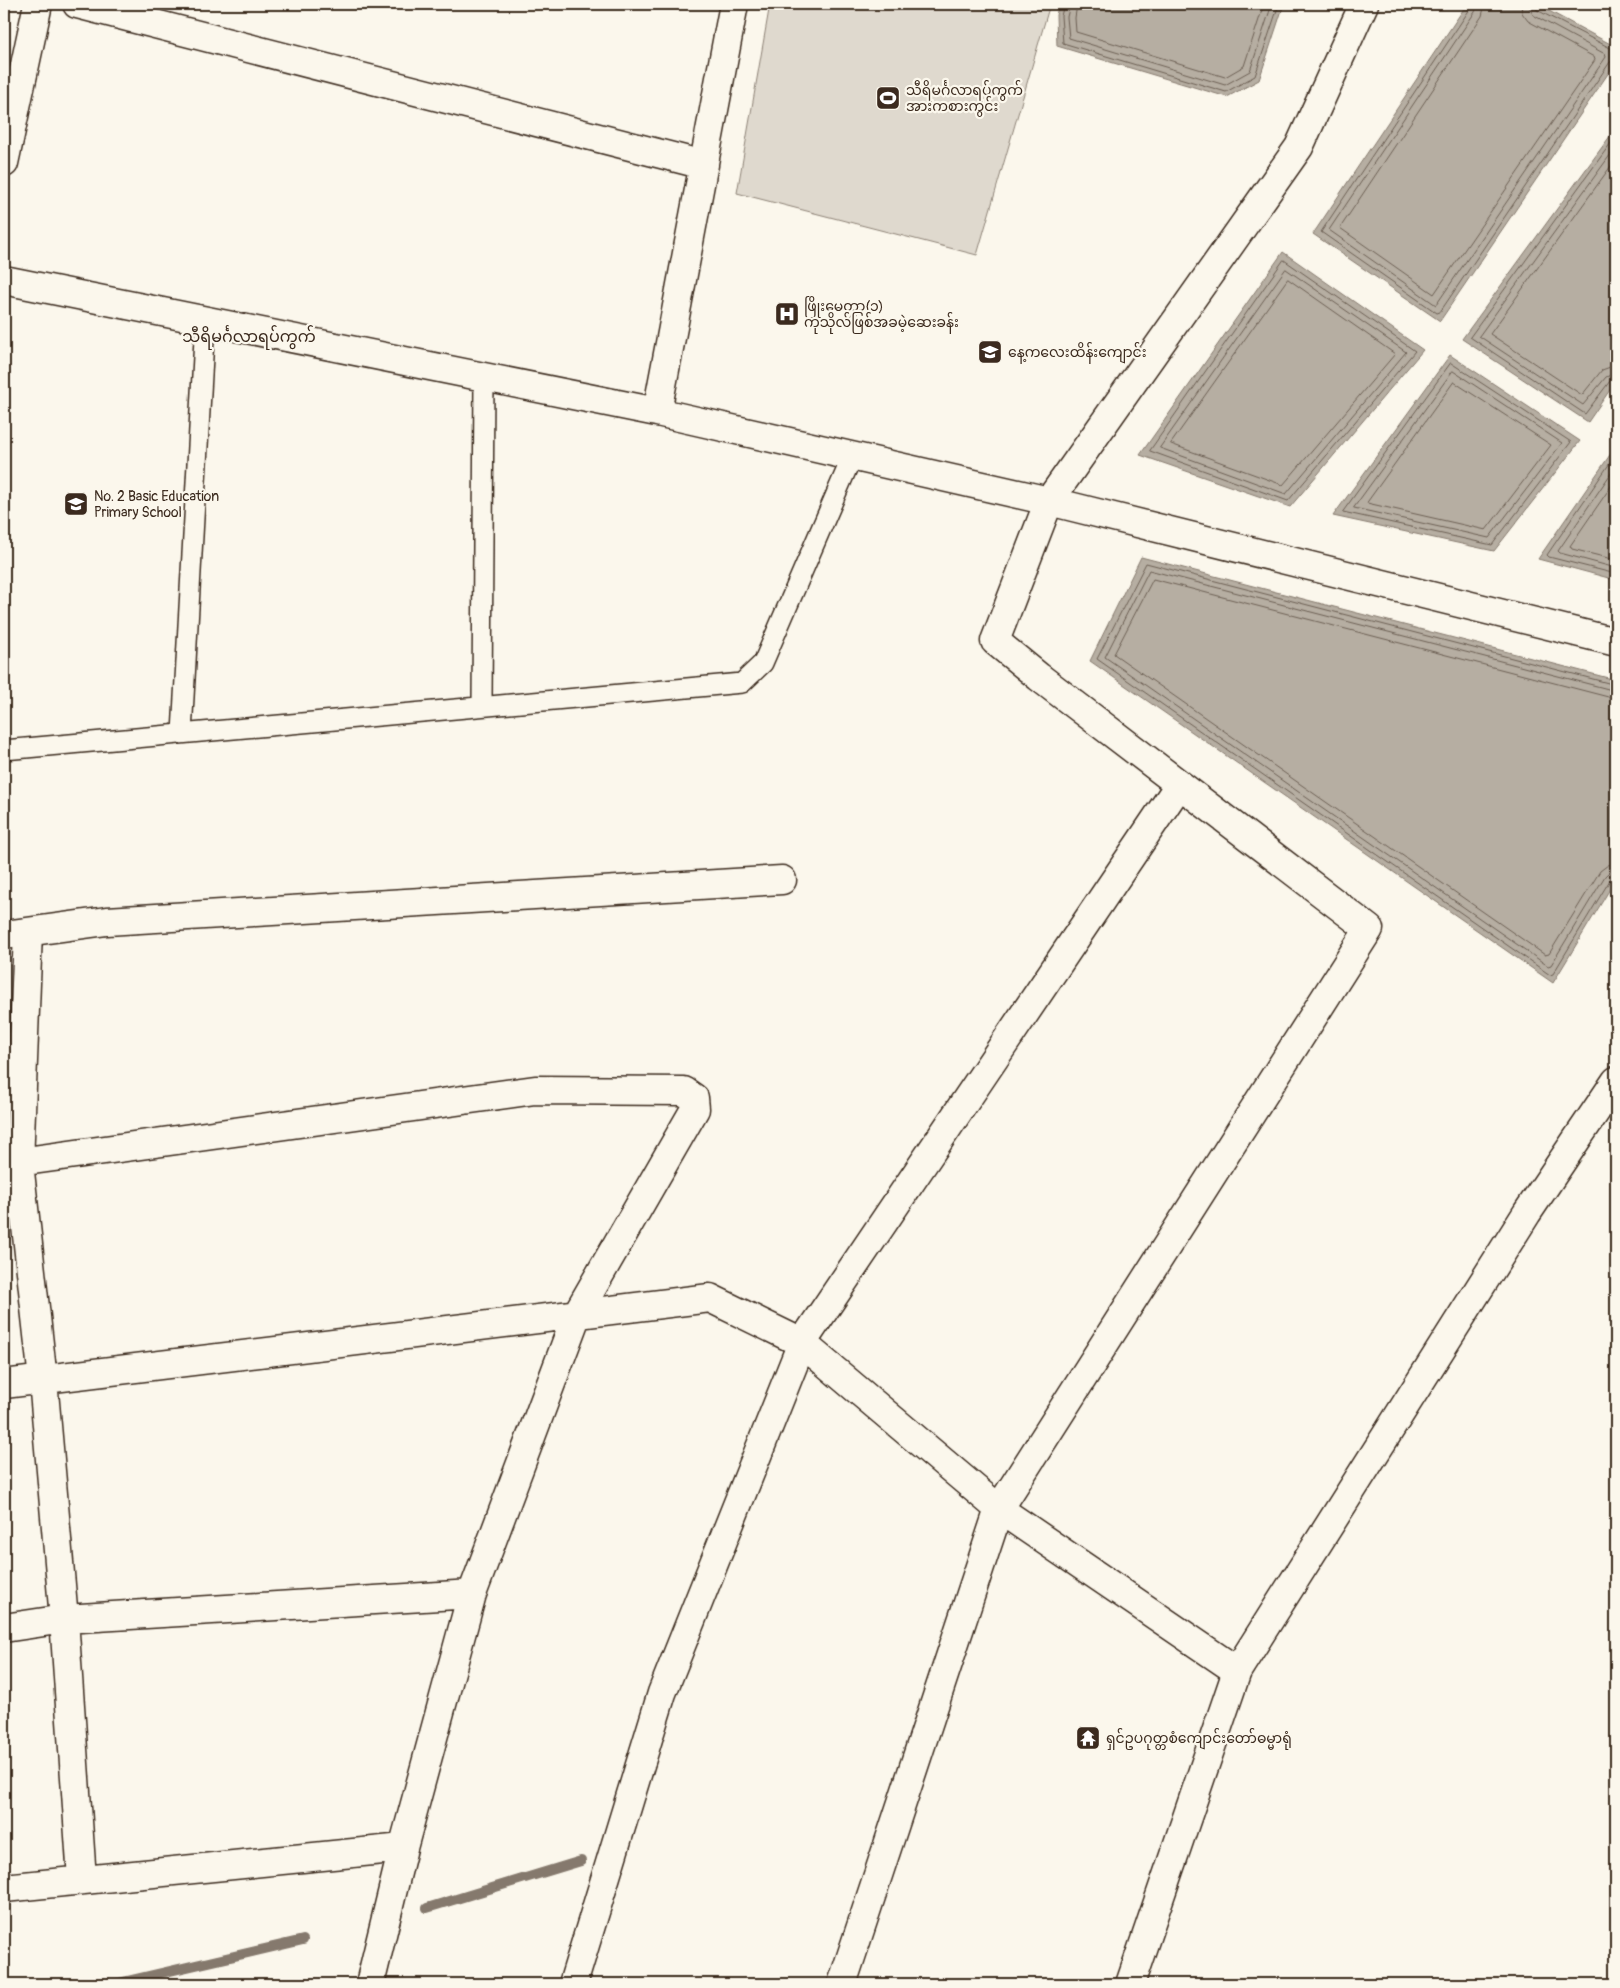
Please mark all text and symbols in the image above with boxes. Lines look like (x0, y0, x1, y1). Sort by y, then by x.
place label: သီရိမင်္ဂလာရပ်ကွက် အားကစားကွင်း (906, 80, 1023, 117)
sports icon: သီရိမင်္ဂလာရပ်ကွက် အားကစားကွင်း (875, 85, 901, 111)
place label: ဖြိုးမေတ္တာ(၁) ကုသိုလ်ဖြစ်အခမဲ့ဆေးခန်း (804, 296, 959, 334)
hospital icon: ဖြိုးမေတ္တာ(၁) ကုသိုလ်ဖြစ်အခမဲ့ဆေးခန်း (774, 301, 800, 327)
district label: သီရိမင်္ဂလာရပ်ကွက် (182, 325, 316, 350)
school or university icon: နေ့ကလေးထိန်းကျောင်း (977, 339, 1003, 365)
place label: နေ့ကလေးထိန်းကျောင်း (1008, 342, 1147, 364)
place label: No. 2 Basic Education Primary School (94, 488, 219, 521)
school or university icon: No. 2 Basic Education Primary School (63, 491, 89, 517)
temple icon: ရှင်ဥပဂုတ္တစံကျောင်းတော်ဓမ္မာရုံ (1075, 1725, 1101, 1751)
place label: ရှင်ဥပဂုတ္တစံကျောင်းတော်ဓမ္မာရုံ (1106, 1728, 1292, 1750)

